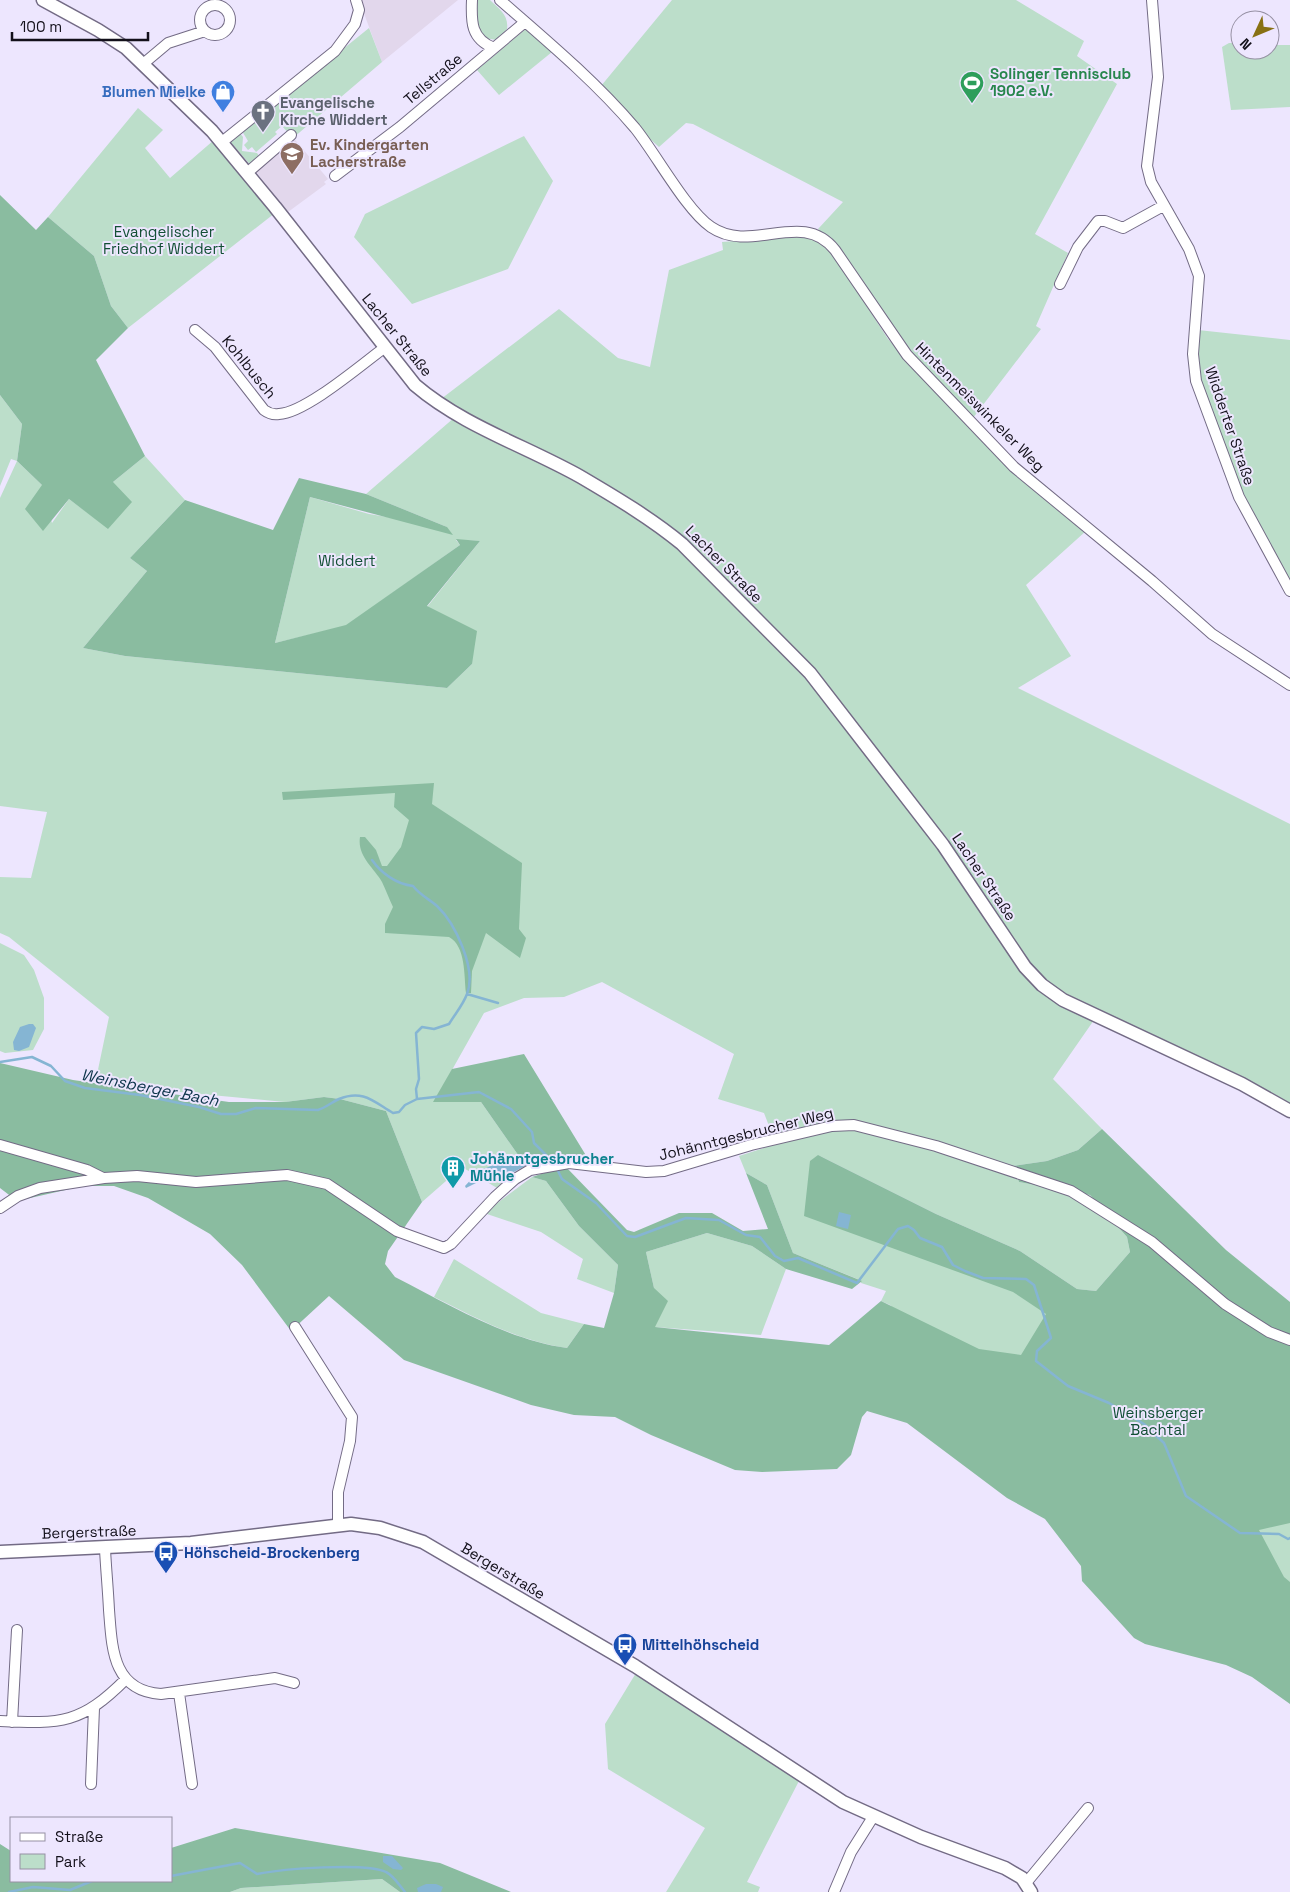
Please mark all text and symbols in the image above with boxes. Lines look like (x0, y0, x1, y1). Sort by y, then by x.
scale bar (12, 10, 149, 42)
north arrow (1230, 10, 1280, 60)
text: 100 m (20, 17, 62, 36)
text: N (1236, 34, 1255, 54)
street label: Tellstraße (400, 49, 466, 109)
place label: Solinger Tennisclub 1902 e.V. (990, 64, 1131, 100)
sports icon: Solinger Tennisclub 1902 e.V. (959, 70, 985, 104)
shop icon: Blumen Mielke (210, 79, 236, 113)
place label: Blumen Mielke (102, 82, 206, 101)
place label: Evangelische Kirche Widdert (280, 93, 388, 129)
church icon: Evangelische Kirche Widdert (250, 99, 276, 133)
place label: Ev. Kindergarten Lacherstraße (310, 135, 429, 171)
school or university icon: Ev. Kindergarten Lacherstraße (279, 141, 305, 175)
park label: Evangelischer Friedhof Widdert (103, 222, 225, 258)
street label: Lacher Straße (358, 289, 437, 380)
street label: Kohlbusch (218, 331, 281, 402)
street label: Hintenmeiswinkeler Weg (912, 338, 1049, 475)
street label: Widderter Straße (1201, 364, 1260, 488)
street label: Lacher Straße (682, 521, 767, 606)
park label: Widdert (318, 551, 376, 570)
street label: Lacher Straße (948, 829, 1021, 924)
water label: Weinsberger Bach (79, 1064, 222, 1111)
street label: Johänntgesbrucher Weg (657, 1103, 835, 1164)
place label: Johänntgesbrucher Mühle (470, 1149, 614, 1185)
building icon: Johänntgesbrucher Mühle (440, 1155, 466, 1189)
park label: Weinsberger Bachtal (1113, 1403, 1204, 1439)
street label: Bergerstraße (41, 1520, 137, 1543)
street label: Bergerstraße (458, 1538, 549, 1603)
bus stop icon: Höhscheid-Brockenberg (153, 1540, 179, 1574)
place label: Höhscheid-Brockenberg (184, 1543, 360, 1562)
bus stop icon: Mittelhöhscheid (612, 1632, 638, 1666)
place label: Mittelhöhscheid (642, 1635, 759, 1654)
legend (10, 1817, 172, 1882)
text: Straße (55, 1827, 104, 1846)
text: Park (55, 1852, 86, 1871)

